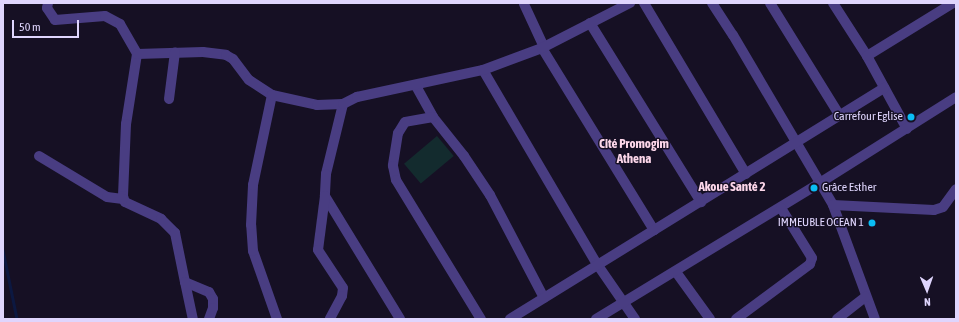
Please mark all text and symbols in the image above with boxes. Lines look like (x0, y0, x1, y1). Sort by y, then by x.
scale bar (14, 12, 81, 38)
text: 50 m (19, 20, 41, 34)
place label: Carrefour Eglise (834, 110, 903, 124)
marker: Carrefour Eglise (906, 112, 916, 122)
district label: Cité Promogim Athena (599, 137, 669, 168)
district label: Akoue Santé 2 (698, 179, 766, 195)
place label: Grâce Esther (822, 181, 876, 195)
marker: Grâce Esther (809, 183, 819, 193)
place label: IMMEUBLE OCEAN 1 (778, 216, 864, 230)
marker: IMMEUBLE OCEAN 1 (867, 218, 877, 228)
north arrow (907, 270, 947, 310)
text: N (924, 296, 931, 308)

